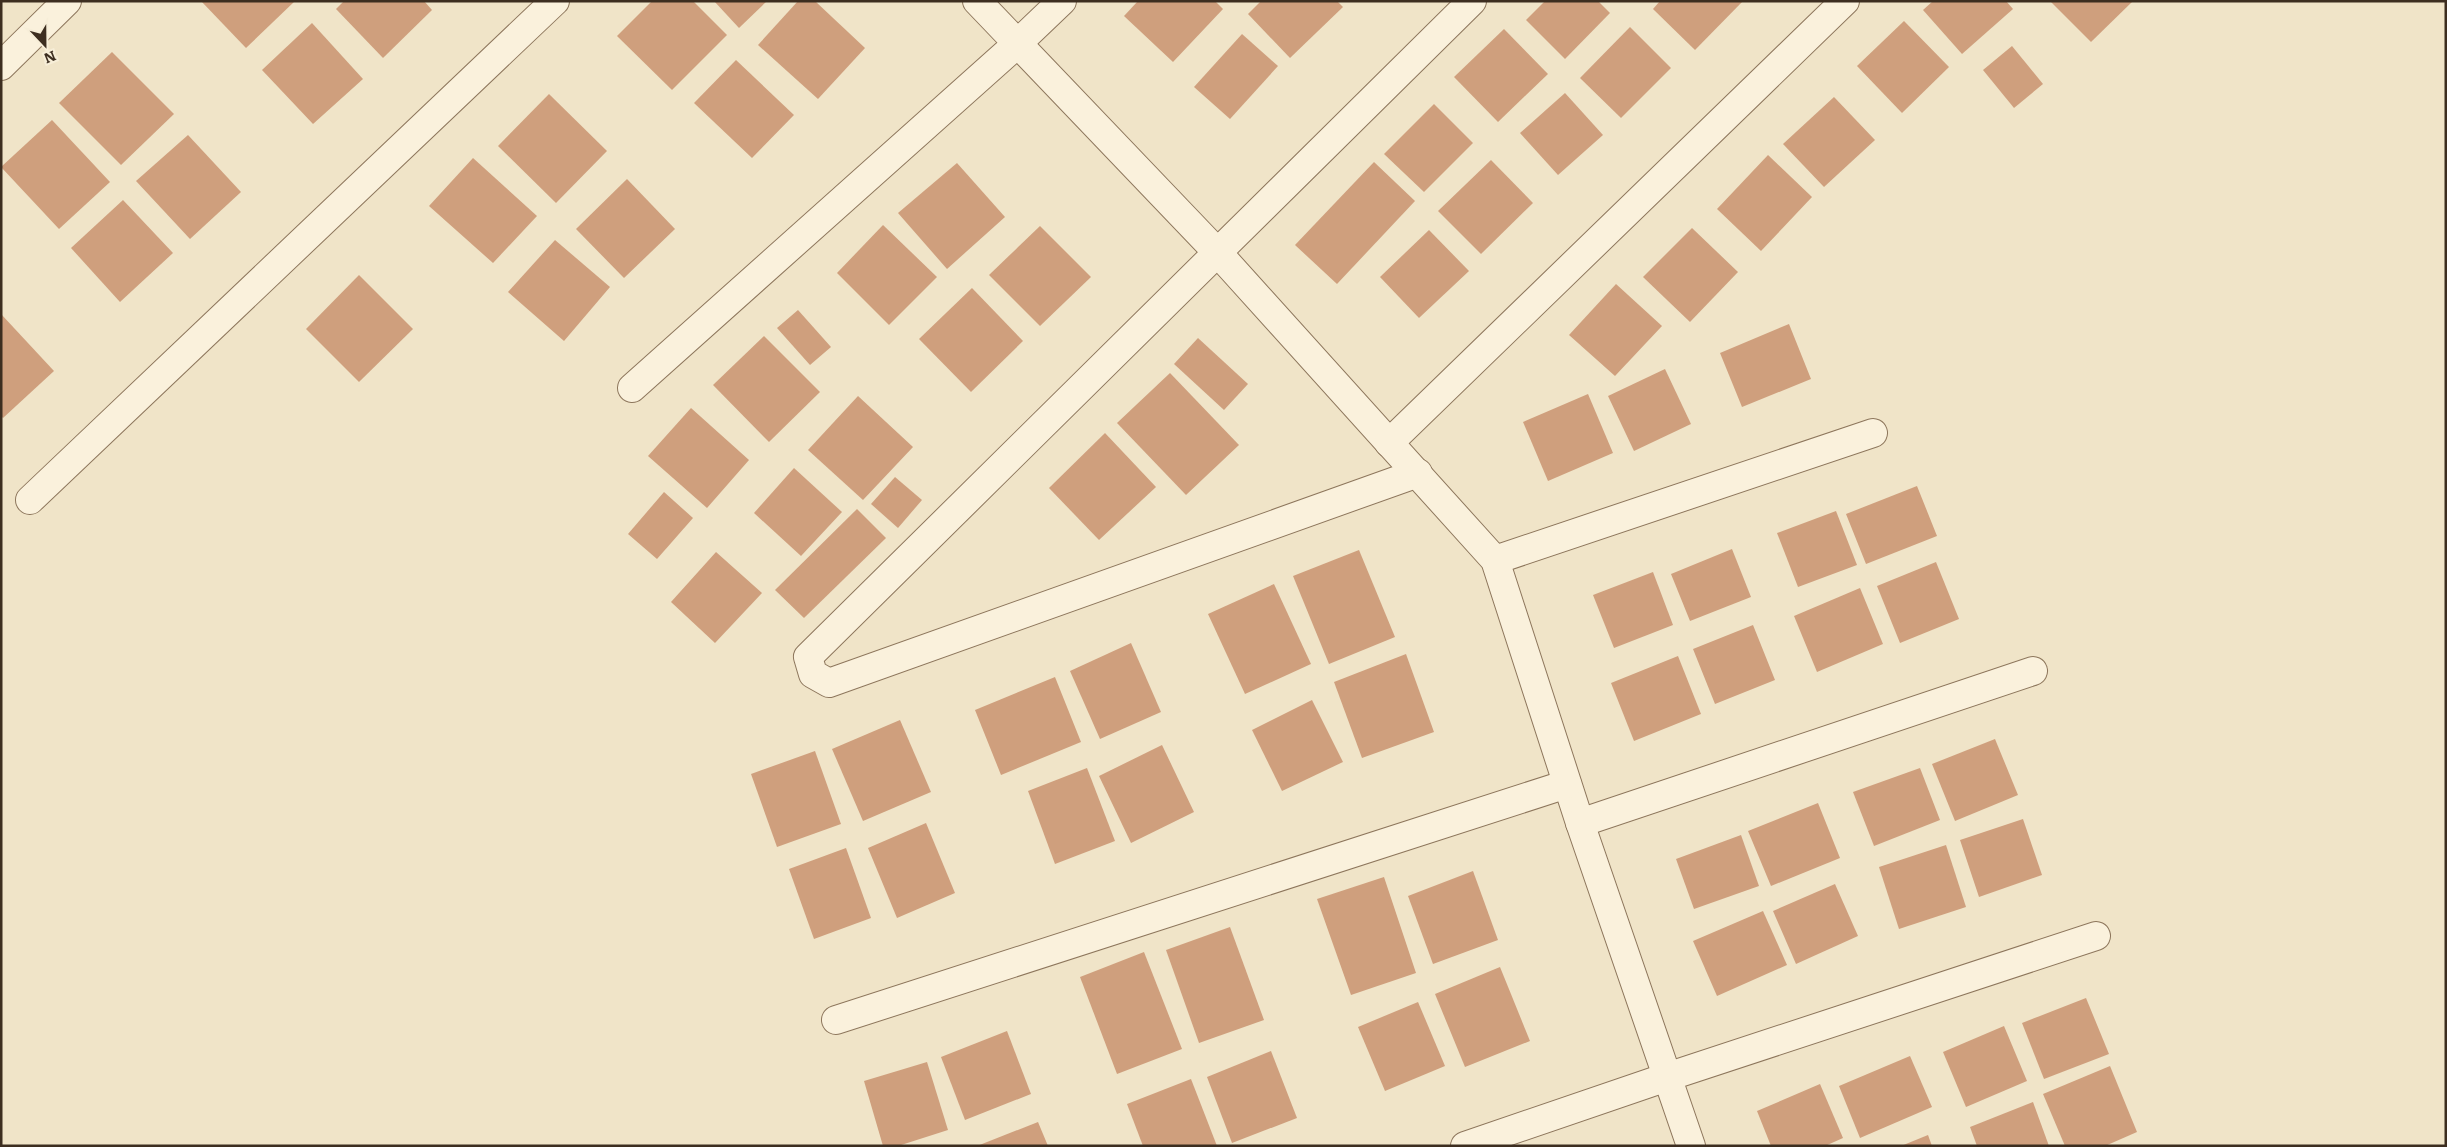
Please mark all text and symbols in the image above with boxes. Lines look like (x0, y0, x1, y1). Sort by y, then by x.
north arrow (20, 20, 70, 70)
text: N (41, 47, 59, 70)

